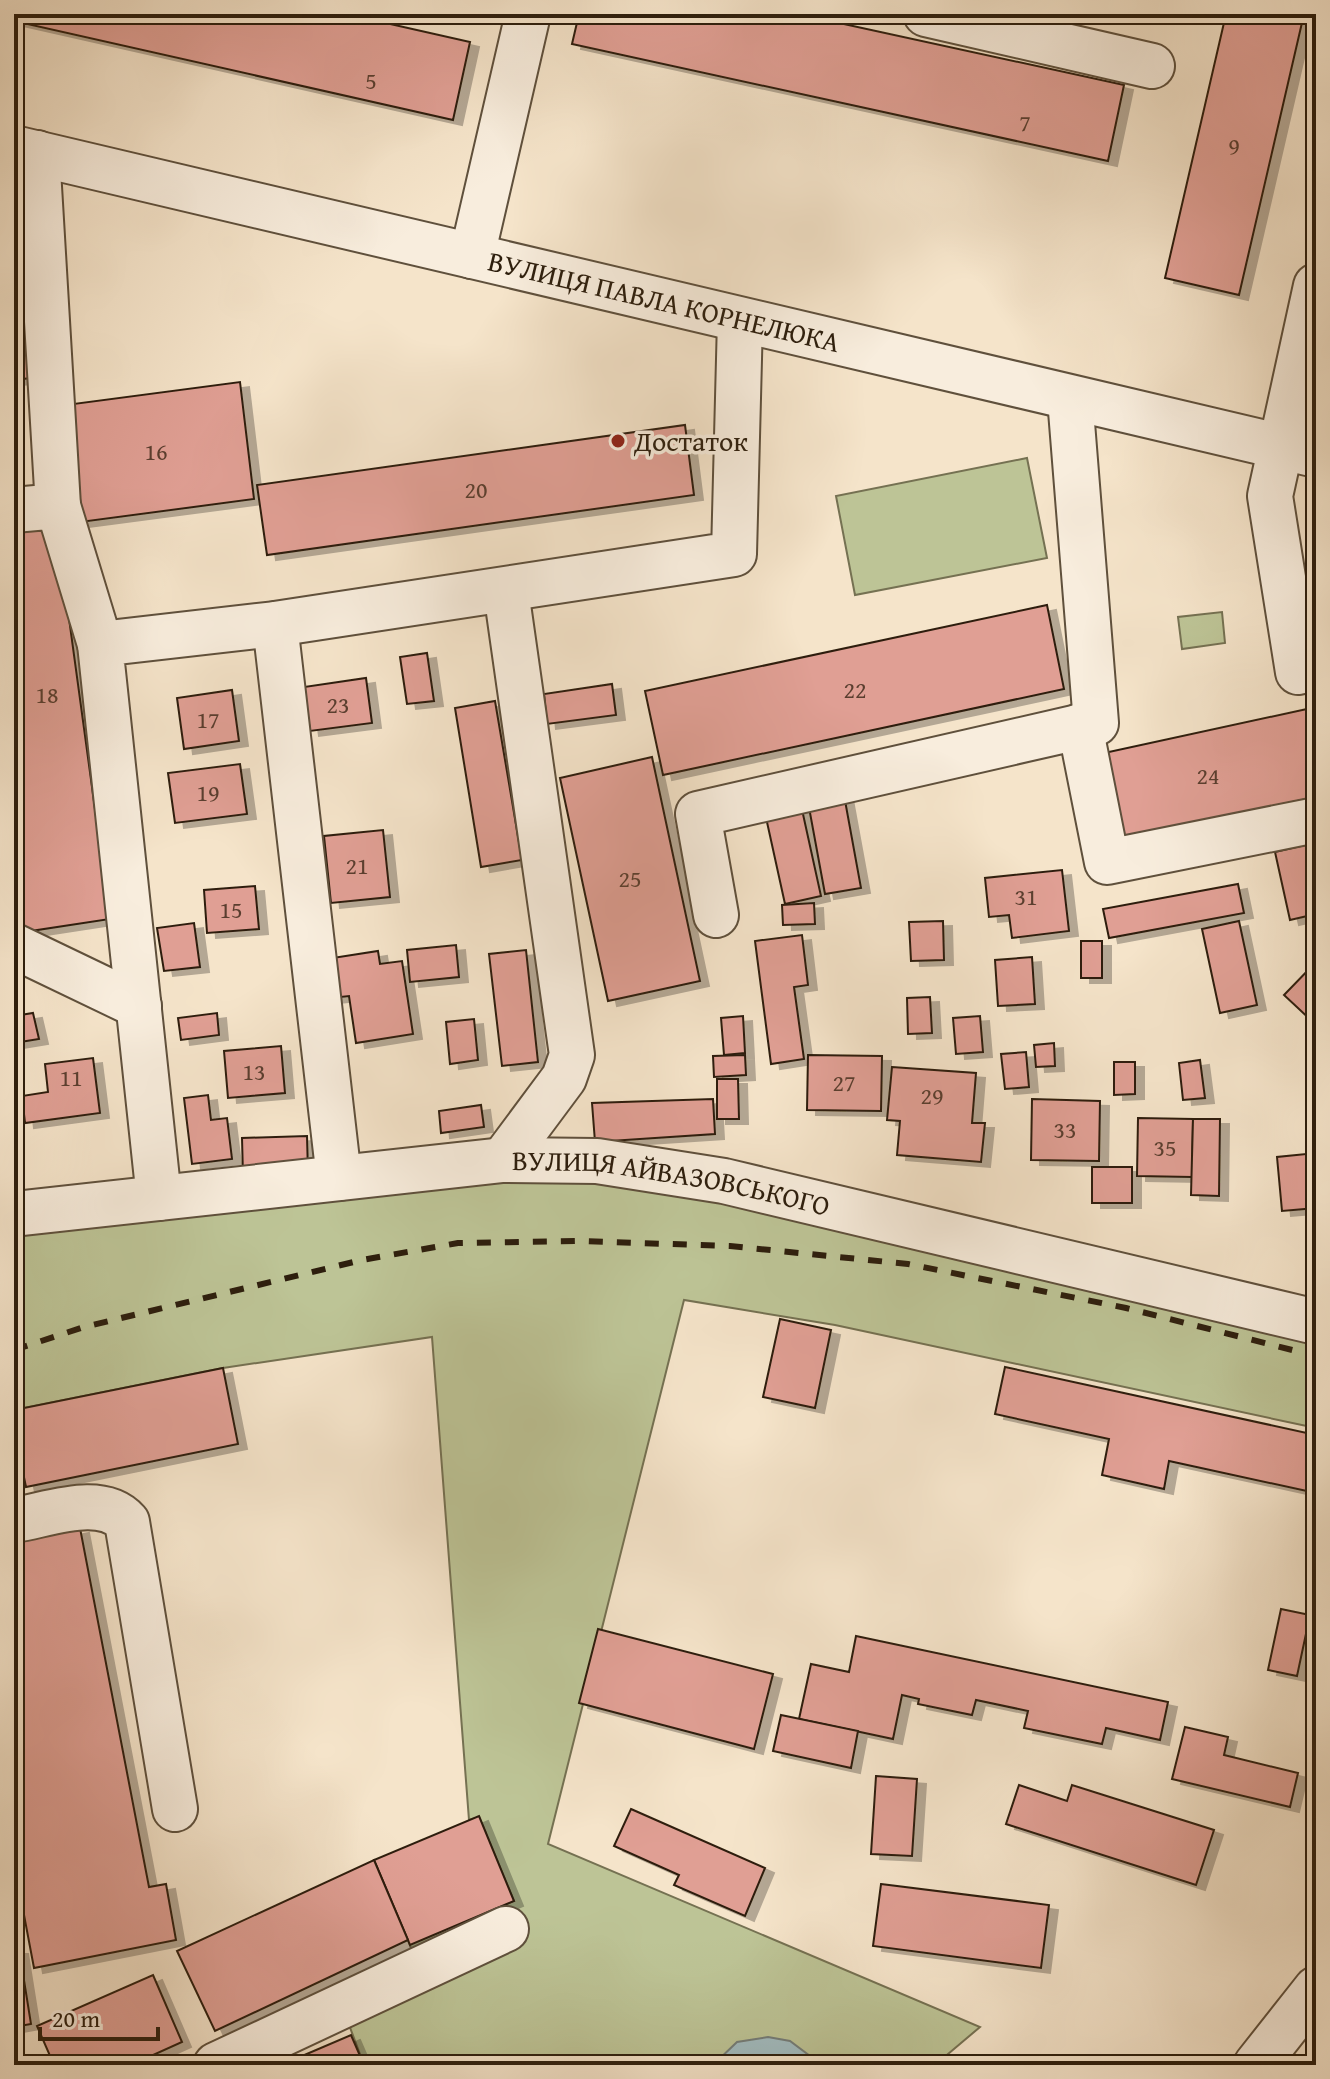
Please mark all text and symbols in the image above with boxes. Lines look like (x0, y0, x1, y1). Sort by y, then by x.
house number: 5 (365, 63, 377, 98)
house number: 7 (1019, 105, 1031, 140)
house number: 9 (1228, 128, 1240, 163)
street label: ВУЛИЦЯ ПАВЛА КОРНЕЛЮКА (484, 240, 844, 362)
place label: Достаток (633, 420, 748, 461)
marker: Достаток (609, 432, 627, 450)
house number: 16 (144, 434, 168, 469)
house number: 20 (464, 472, 488, 507)
house number: 22 (843, 672, 867, 707)
house number: 18 (35, 677, 59, 712)
house number: 23 (326, 687, 350, 722)
house number: 17 (196, 702, 220, 737)
house number: 24 (1196, 758, 1220, 793)
house number: 19 (196, 775, 220, 810)
house number: 21 (345, 848, 369, 883)
house number: 25 (618, 861, 642, 896)
house number: 31 (1014, 879, 1038, 914)
house number: 15 (219, 892, 243, 927)
house number: 13 (242, 1054, 266, 1089)
house number: 11 (59, 1060, 83, 1095)
house number: 27 (832, 1065, 856, 1100)
house number: 29 (920, 1078, 944, 1113)
house number: 33 (1053, 1112, 1077, 1147)
house number: 35 (1153, 1130, 1177, 1165)
street label: ВУЛИЦЯ АЙВАЗОВСЬКОГО (512, 1139, 834, 1226)
scale bar (40, 1991, 158, 2041)
text: 20 m (52, 2001, 100, 2036)

